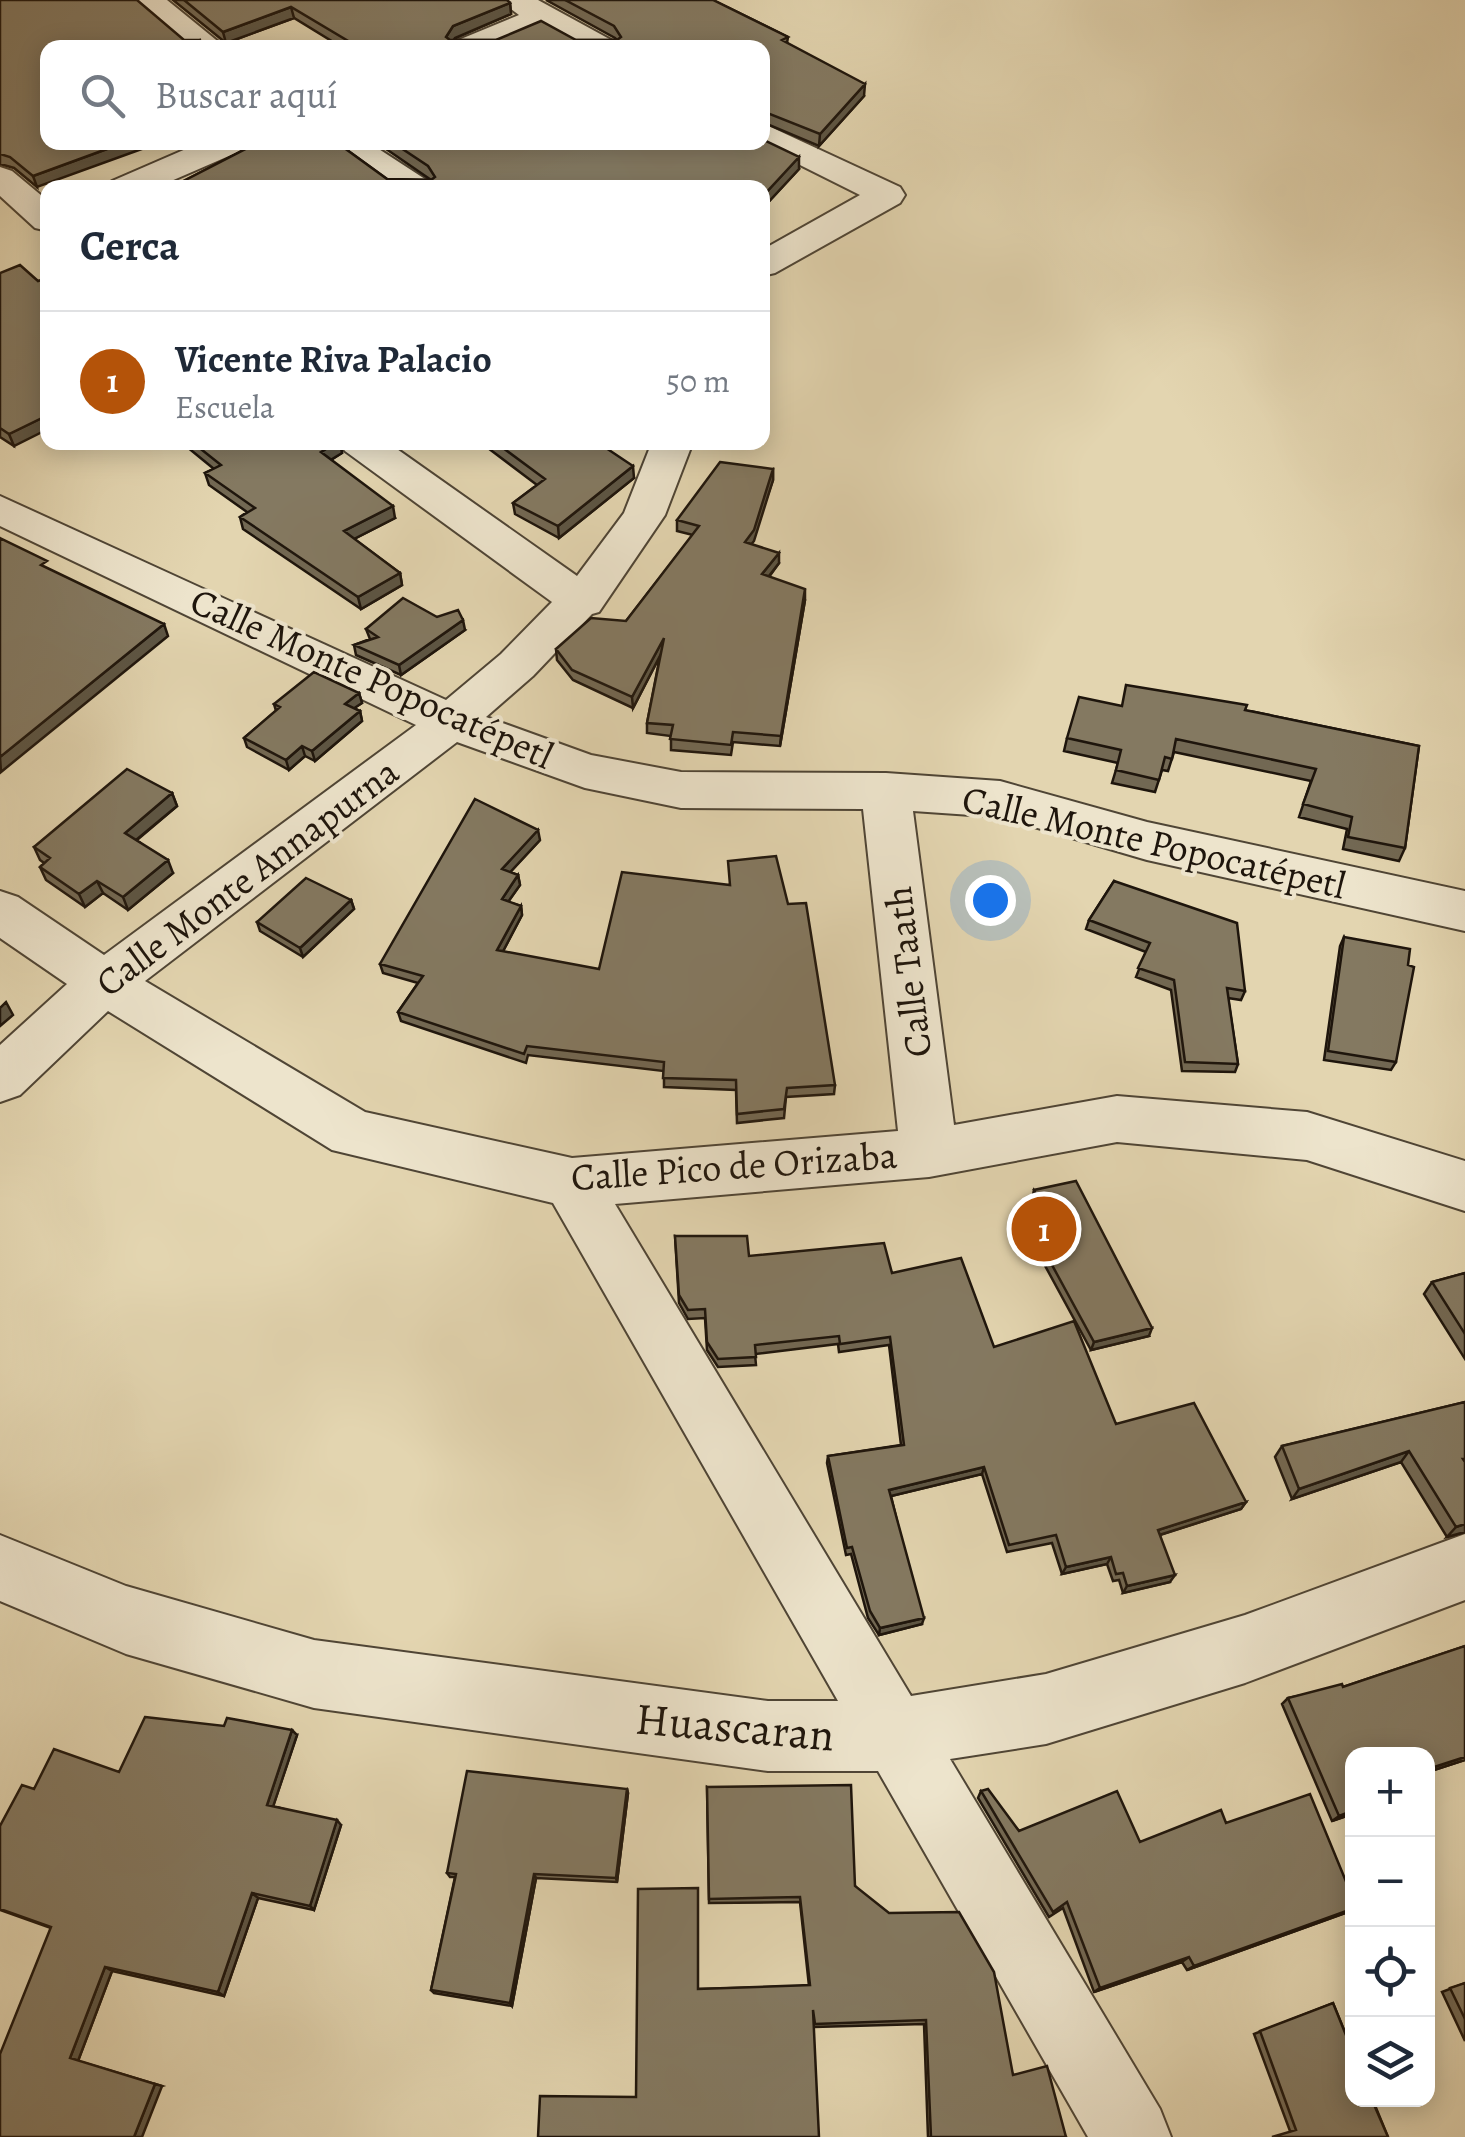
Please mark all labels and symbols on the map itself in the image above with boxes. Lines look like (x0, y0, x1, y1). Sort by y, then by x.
street label: Calle Monte Popocatépetl (182, 575, 562, 781)
street label: Calle Monte Annapurna (85, 746, 410, 1008)
street label: Calle Monte Popocatépetl (957, 773, 1351, 911)
your location (965, 875, 1016, 926)
street label: Calle Taath (872, 884, 944, 1060)
street label: Calle Pico de Orizaba (569, 1129, 899, 1203)
pin: 1 (1012, 1192, 1076, 1266)
street label: Huascaran (633, 1687, 837, 1767)

